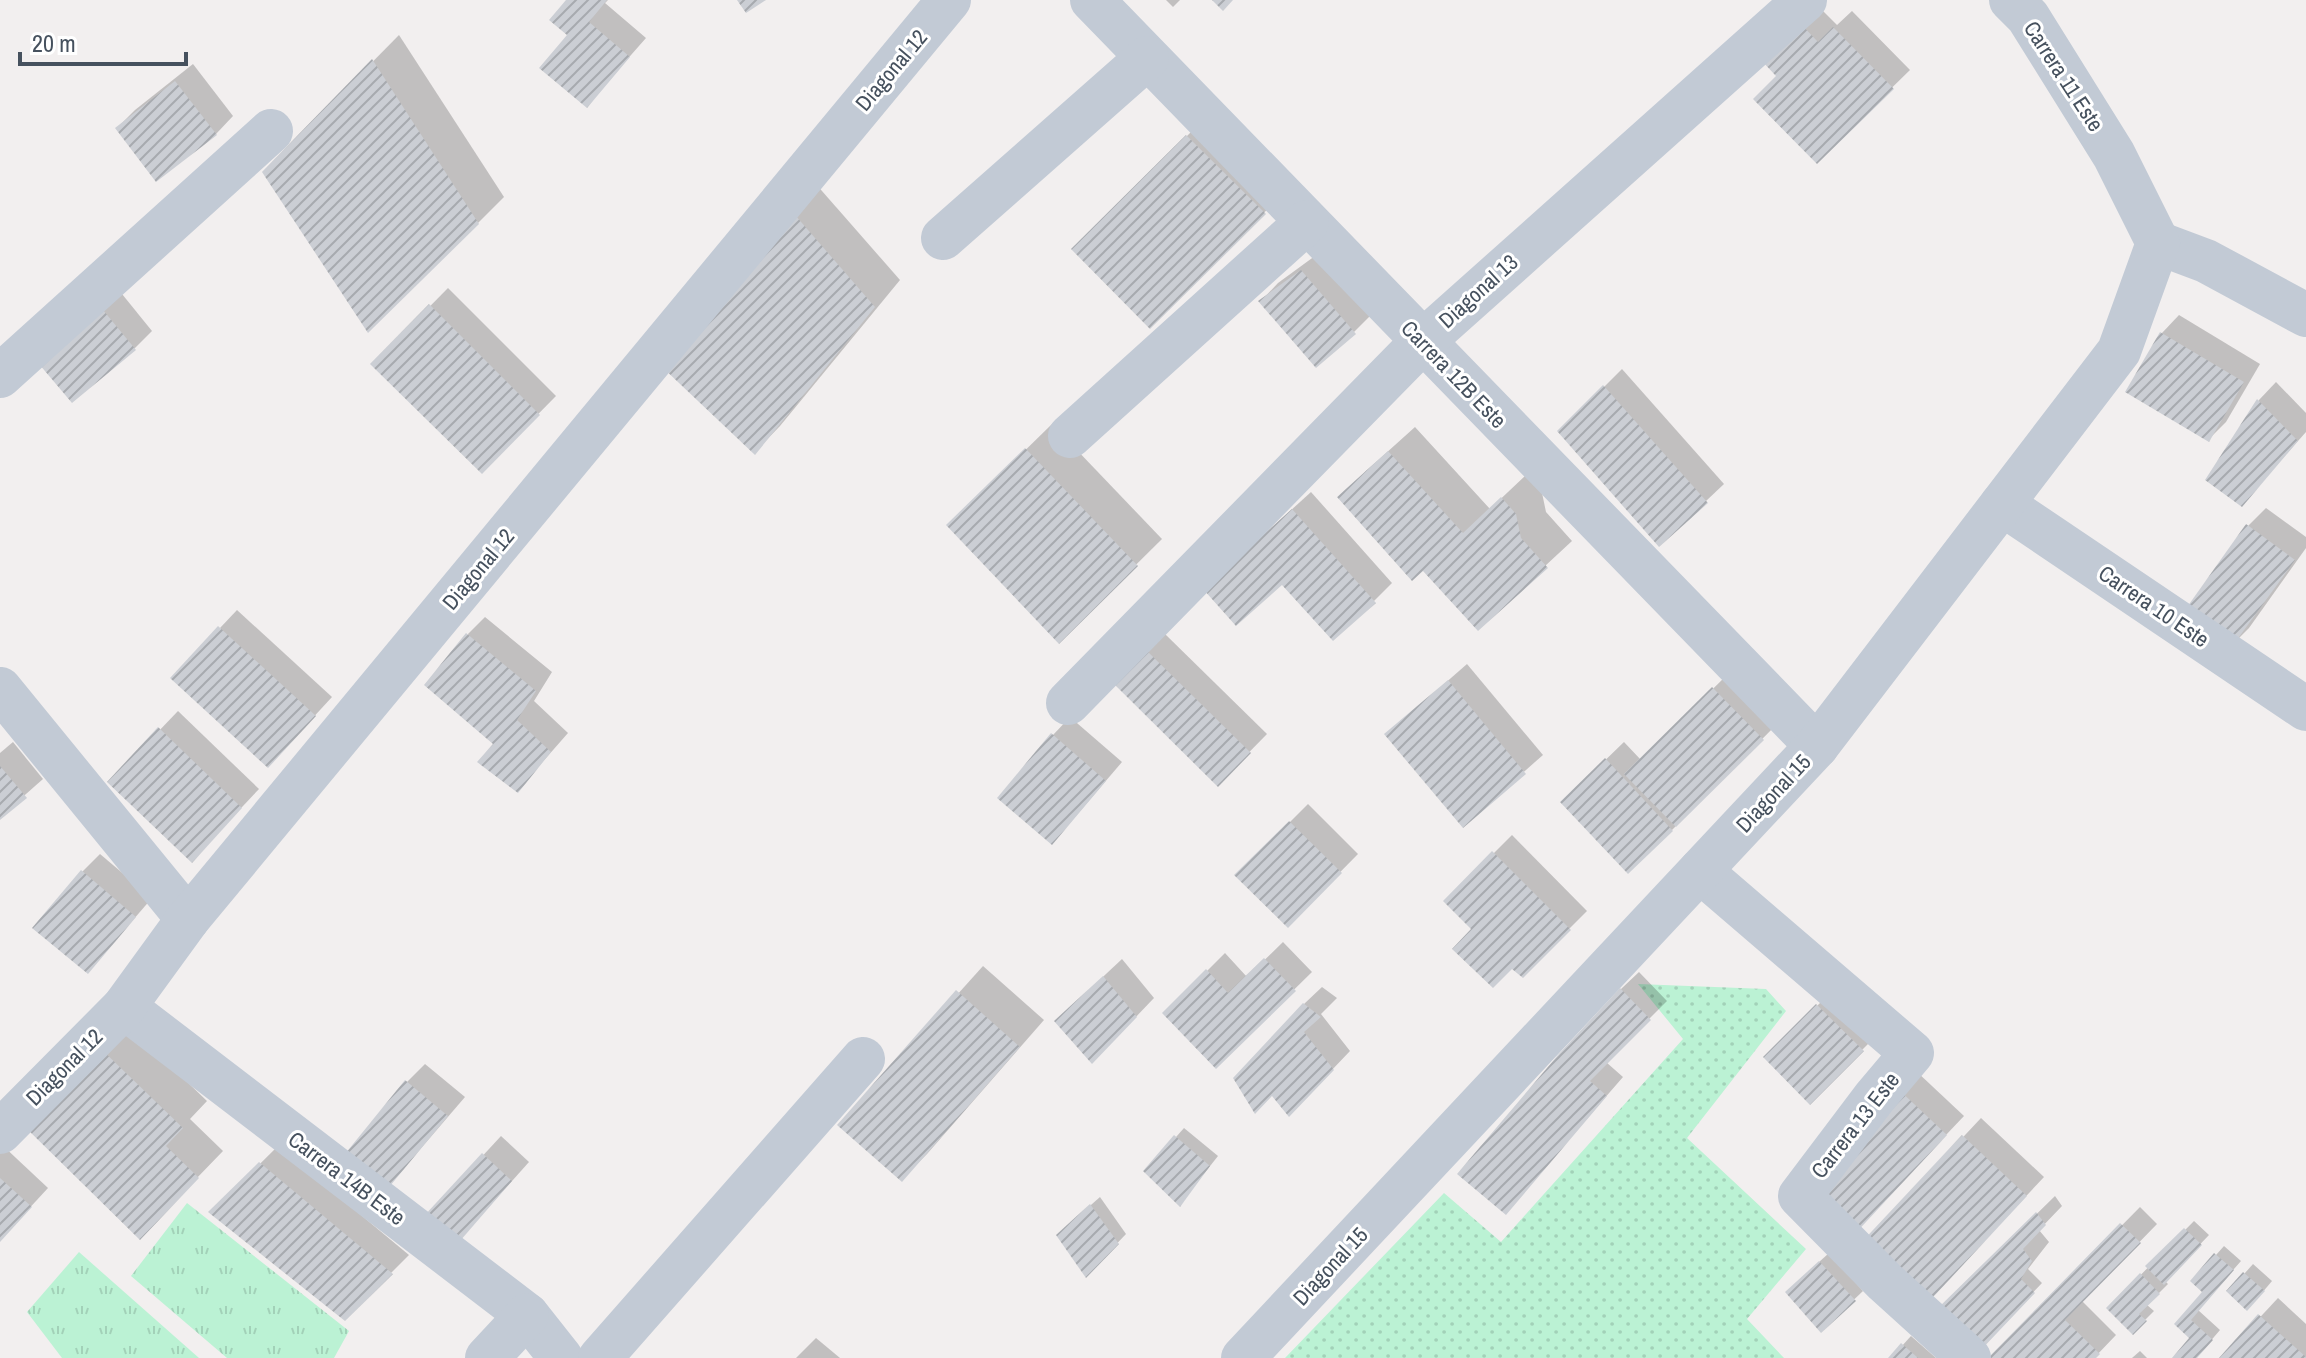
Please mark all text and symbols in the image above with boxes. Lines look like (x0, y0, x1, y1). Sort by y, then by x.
street label: Carrera 11 Este (2017, 15, 2111, 137)
scale bar (20, 16, 186, 66)
street label: Diagonal 12 (848, 23, 934, 117)
text: 20 m (32, 27, 76, 59)
street label: Diagonal 13 (1432, 247, 1524, 335)
street label: Carrera 12B Este (1395, 313, 1513, 435)
street label: Diagonal 12 (435, 522, 521, 616)
street label: Carrera 10 Este (2093, 558, 2215, 654)
street label: Diagonal 15 (1729, 747, 1817, 839)
street label: Diagonal 12 (19, 1022, 109, 1112)
street label: Carrera 13 Este (1804, 1066, 1906, 1184)
street label: Carrera 14B Este (282, 1124, 412, 1232)
street label: Diagonal 15 (1286, 1220, 1374, 1312)

